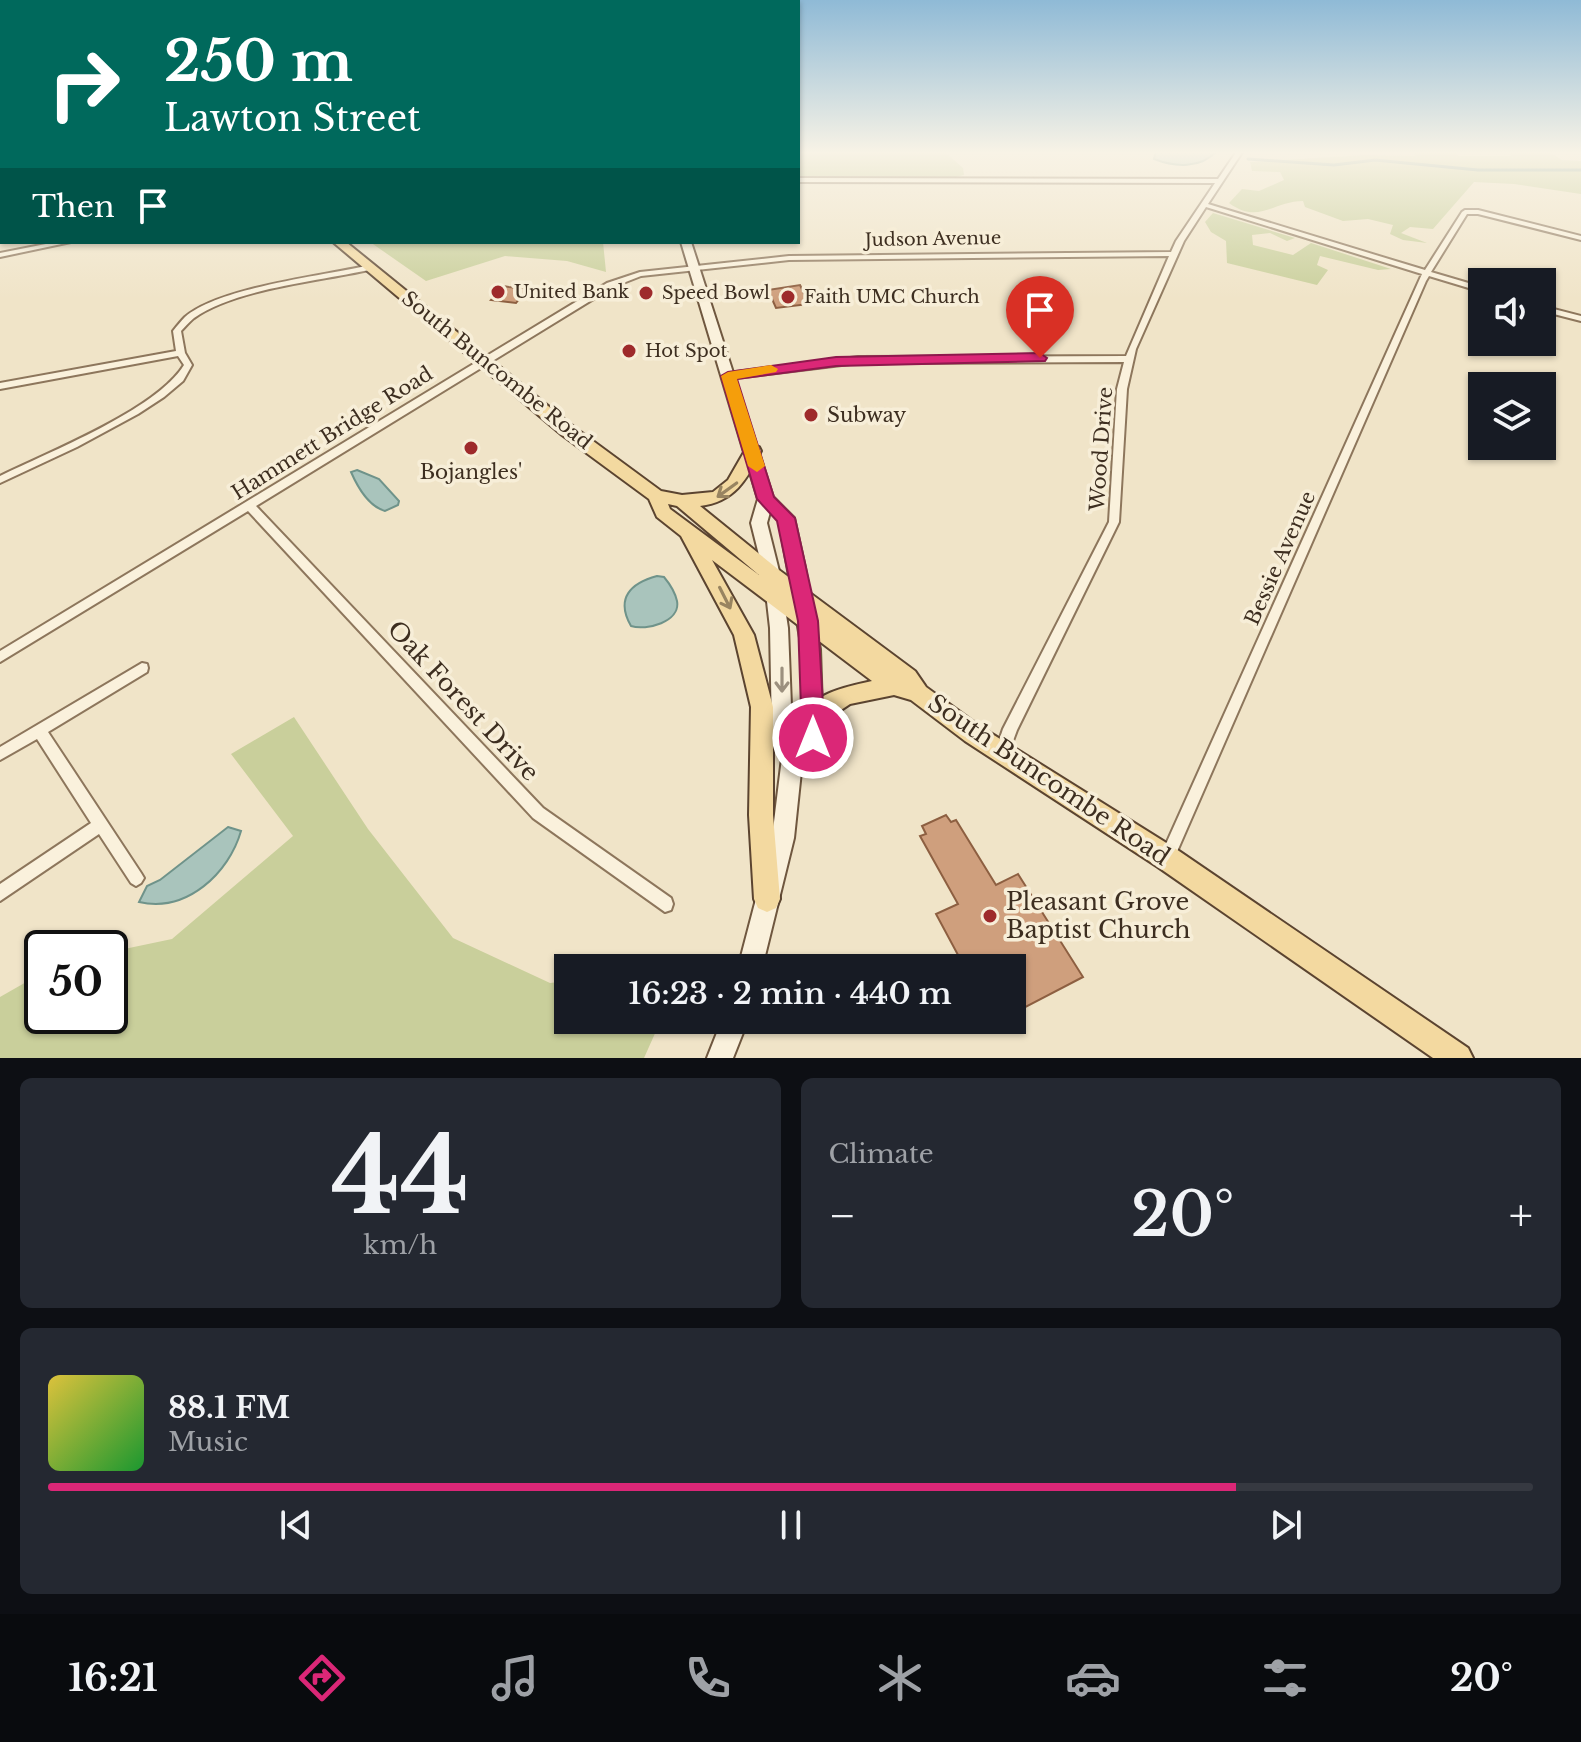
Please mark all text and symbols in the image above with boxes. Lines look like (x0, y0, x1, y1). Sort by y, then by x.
text: 250 m (164, 27, 353, 96)
icon: right (32, 32, 136, 136)
text: Lawton Street (164, 96, 421, 141)
icon: arrive (131, 184, 175, 228)
text: Then (32, 188, 115, 225)
street label: Judson Avenue (863, 227, 1001, 251)
map controls (1468, 268, 1556, 460)
button: sound (1468, 268, 1556, 356)
pin (1006, 276, 1074, 358)
place label: United Bank (514, 281, 629, 303)
place label: Speed Bowl (662, 282, 770, 304)
marker: United Bank (489, 283, 507, 301)
marker: Speed Bowl (637, 284, 655, 302)
street label: South Buncombe Road (397, 286, 597, 454)
place label: Faith UMC Church (804, 286, 980, 308)
marker: Faith UMC Church (779, 288, 797, 306)
icon: arrive (1018, 288, 1062, 332)
place label: Hot Spot (645, 340, 727, 362)
marker: Hot Spot (620, 342, 638, 360)
street label: Hammett Bridge Road (227, 361, 437, 505)
button: layers (1468, 372, 1556, 460)
street label: Wood Drive (1085, 386, 1117, 513)
place label: Subway (827, 403, 907, 427)
marker: Subway (802, 406, 820, 424)
marker: Bojangles' (462, 439, 480, 457)
place label: Bojangles' (420, 460, 522, 484)
one-way arrow (716, 482, 738, 498)
street label: Bessie Avenue (1240, 487, 1320, 629)
one-way arrow (718, 586, 734, 610)
street label: Oak Forest Drive (382, 615, 545, 787)
one-way arrow (774, 666, 790, 693)
street label: South Buncombe Road (923, 688, 1176, 871)
position arrow (771, 696, 855, 780)
place label: Pleasant Grove Baptist Church (1006, 887, 1191, 944)
marker: Pleasant Grove Baptist Church (981, 907, 999, 925)
speed limit sign: 50 (24, 930, 128, 1034)
text: 16:23 · 2 min · 440 m (628, 975, 952, 1012)
text: 44 (331, 1112, 469, 1241)
text: Climate (829, 1138, 934, 1170)
text: 20° (1131, 1178, 1234, 1252)
text: − (829, 1188, 856, 1243)
text: + (1509, 1188, 1533, 1243)
text: km/h (363, 1229, 437, 1261)
text: 88.1 FM (168, 1389, 290, 1426)
text: Music (168, 1426, 248, 1458)
icon: previous (274, 1503, 318, 1547)
icon: pause (769, 1503, 813, 1547)
icon: next (1264, 1503, 1308, 1547)
icon: directions (294, 1650, 350, 1706)
icon: music (487, 1650, 543, 1706)
icon: phone (680, 1650, 736, 1706)
icon: climate (872, 1650, 928, 1706)
icon: car (1065, 1650, 1121, 1706)
icon: filters (1257, 1650, 1313, 1706)
text: 16:21 (68, 1656, 158, 1701)
text: 20° (1450, 1656, 1513, 1701)

